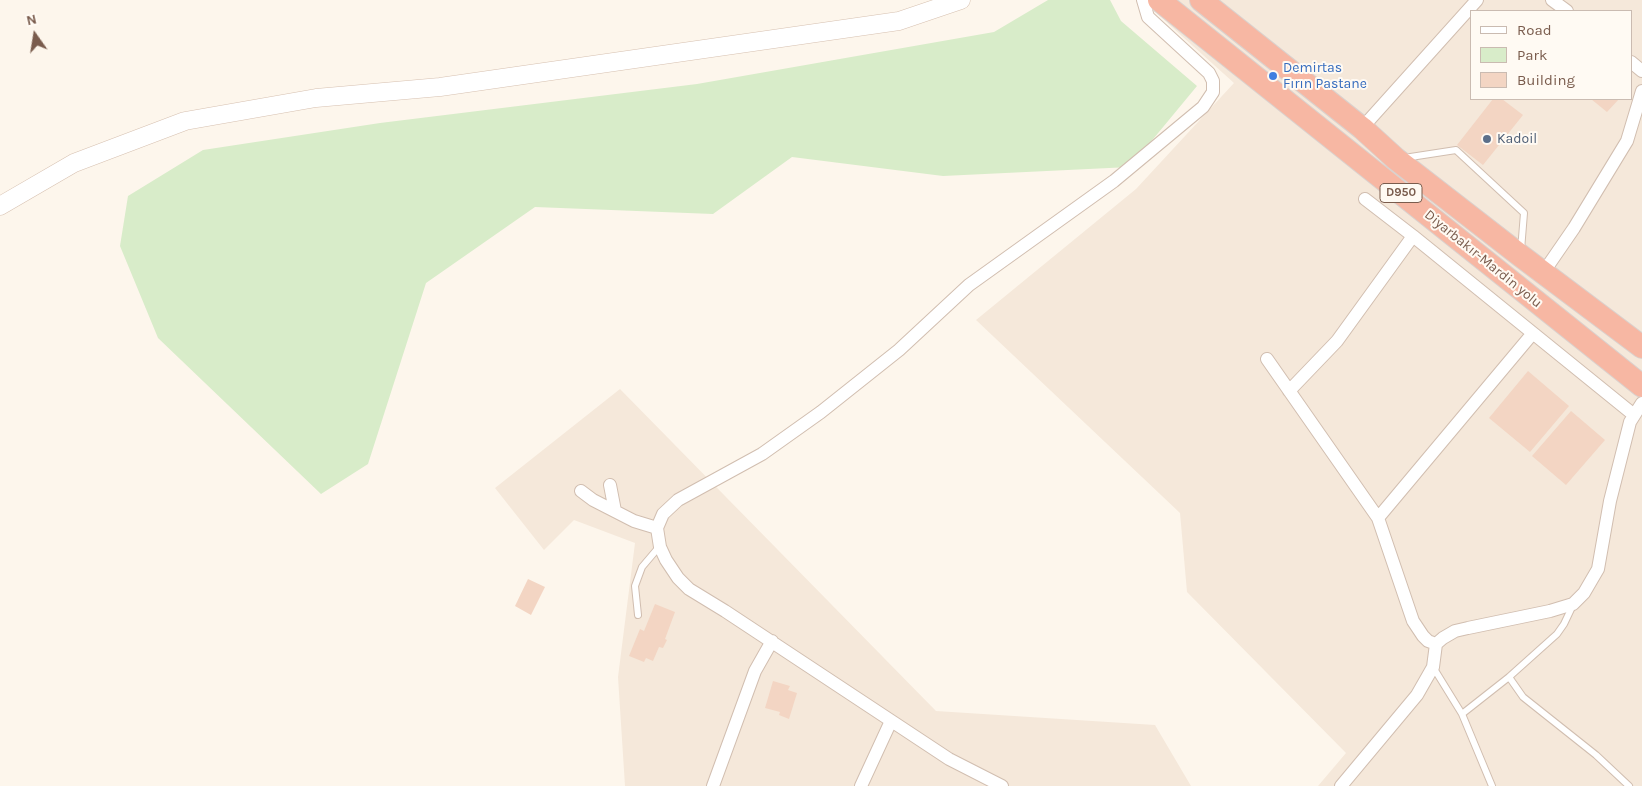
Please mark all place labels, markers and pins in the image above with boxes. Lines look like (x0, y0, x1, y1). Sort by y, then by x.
place label: Demirtas Fırın Pastane (1283, 60, 1367, 92)
marker: Demirtas Fırın Pastane (1267, 70, 1279, 82)
place label: Kadoil (1497, 131, 1537, 147)
marker: Kadoil (1481, 133, 1493, 145)

